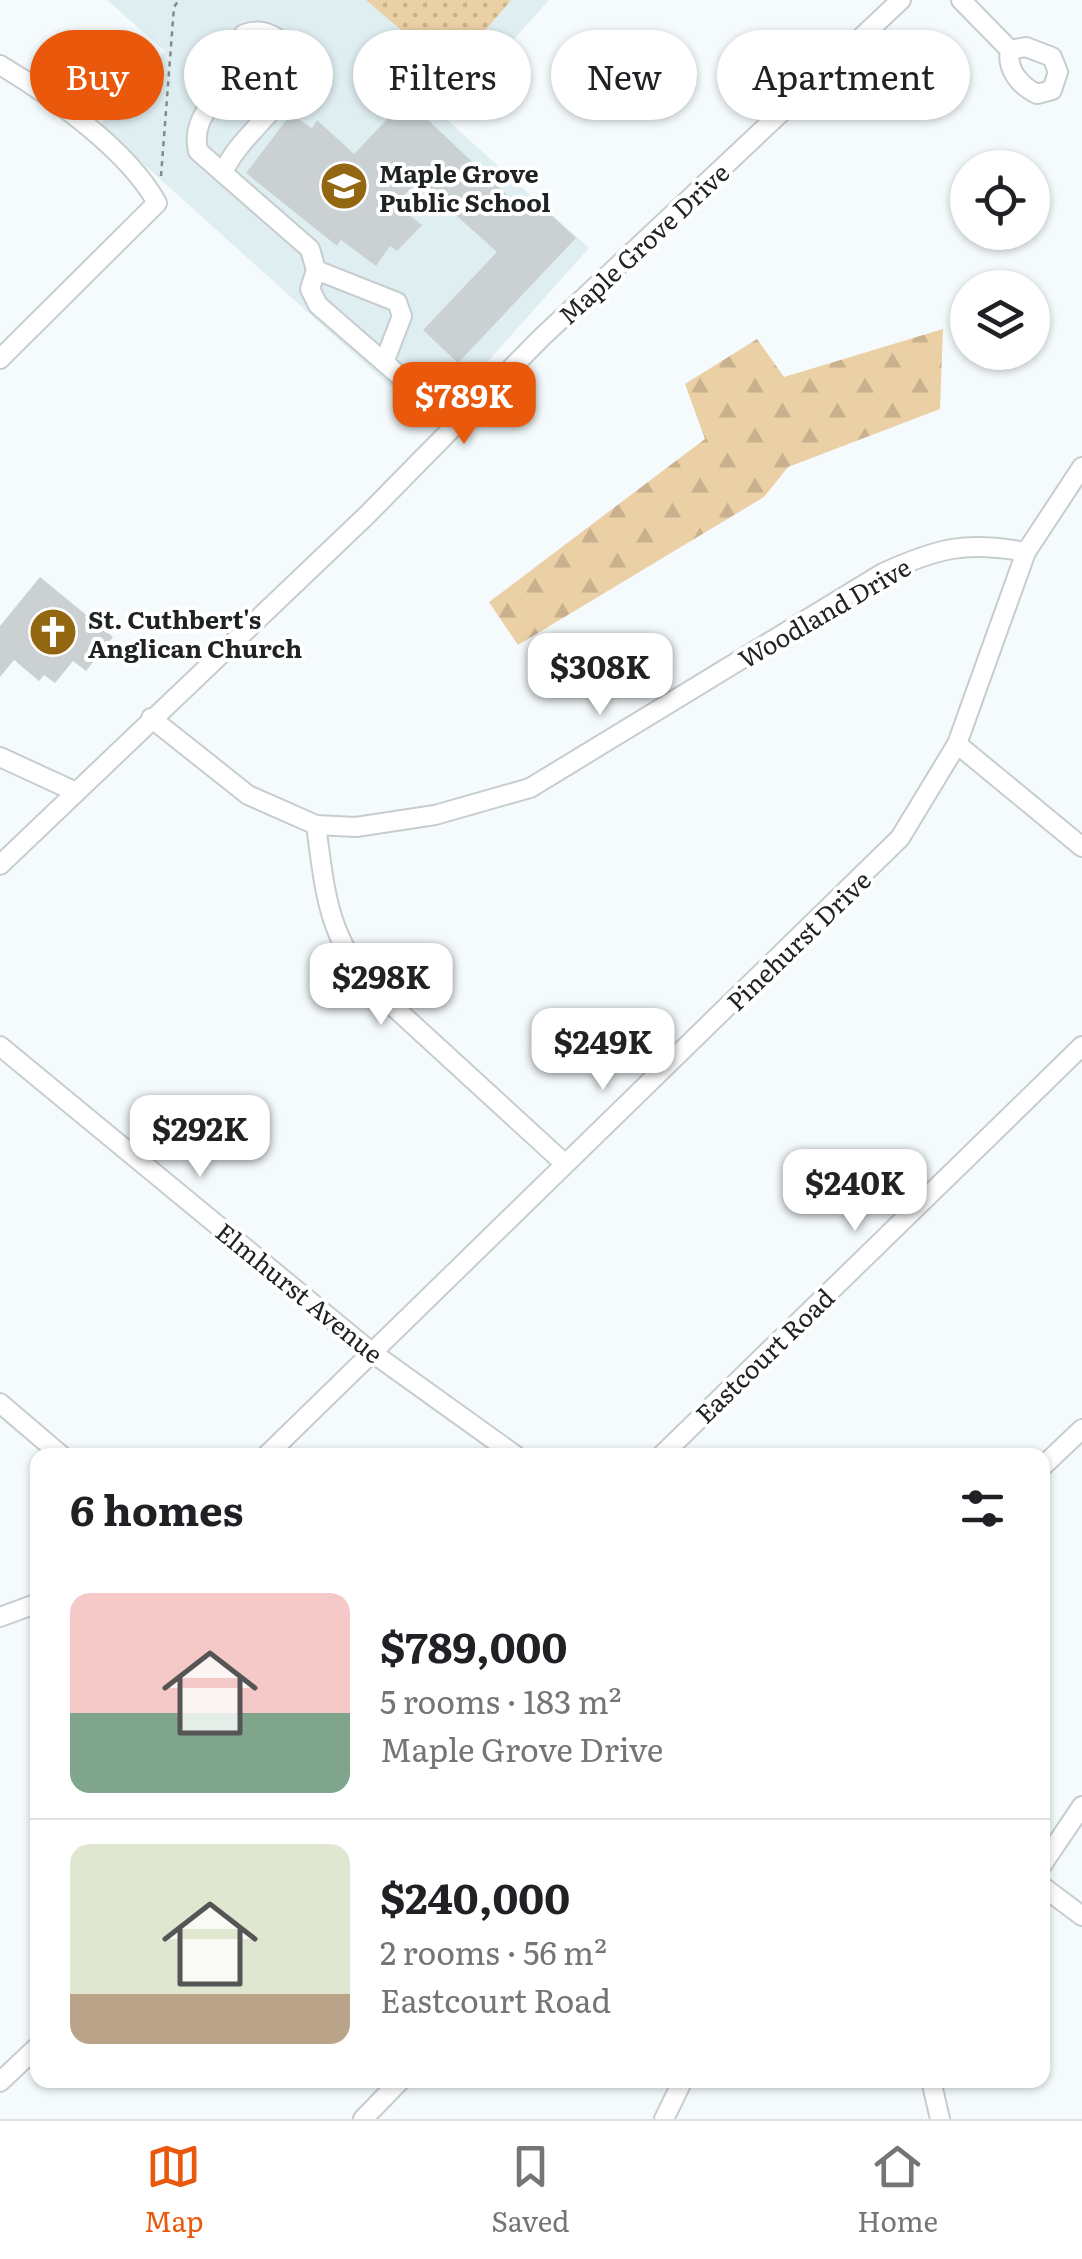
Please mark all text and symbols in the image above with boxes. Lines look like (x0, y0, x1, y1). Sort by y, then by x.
chip: Buy (30, 30, 164, 120)
chip: Rent (184, 30, 333, 120)
chip: Filters (353, 30, 531, 120)
chip: New (551, 30, 697, 120)
chip: Apartment (717, 30, 970, 120)
map controls (950, 150, 1050, 370)
button: locate (950, 150, 1050, 250)
place label: Maple Grove Public School (379, 154, 551, 220)
street label: Maple Grove Drive (549, 154, 737, 332)
school or university icon: Maple Grove Public School (318, 160, 370, 212)
button: layers (950, 270, 1050, 370)
pin: $789K (394, 362, 534, 447)
text: $789K (415, 370, 513, 418)
street label: Woodland Drive (731, 548, 917, 676)
place label: St. Cuthbert's Anglican Church (88, 600, 302, 666)
church icon: St. Cuthbert's Anglican Church (27, 606, 79, 658)
pin: $308K (530, 633, 670, 718)
text: $308K (550, 641, 650, 689)
street label: Pinehurst Drive (718, 861, 878, 1019)
pin: $298K (311, 943, 451, 1028)
text: $298K (332, 951, 430, 999)
pin: $249K (533, 1008, 673, 1093)
text: $249K (553, 1016, 653, 1064)
pin: $292K (130, 1095, 270, 1180)
text: $292K (152, 1103, 248, 1151)
pin: $240K (785, 1149, 925, 1234)
text: $240K (805, 1157, 905, 1205)
street label: Elmhurst Avenue (208, 1213, 392, 1371)
street label: Eastcourt Road (686, 1279, 842, 1431)
text: 6 homes (70, 1477, 244, 1539)
icon: filters (955, 1481, 1010, 1536)
text: $789,000 (380, 1614, 567, 1676)
icon: home (150, 1633, 270, 1753)
text: 5 rooms · 183 m² (380, 1676, 621, 1724)
text: Maple Grove Drive (380, 1724, 663, 1772)
text: $240,000 (380, 1865, 570, 1927)
icon: home (150, 1884, 270, 2004)
text: 2 rooms · 56 m² (380, 1927, 607, 1975)
text: Eastcourt Road (380, 1975, 611, 2023)
tab: Map (144, 2139, 204, 2241)
tab: Saved (491, 2139, 569, 2241)
tab: Home (857, 2139, 938, 2241)

